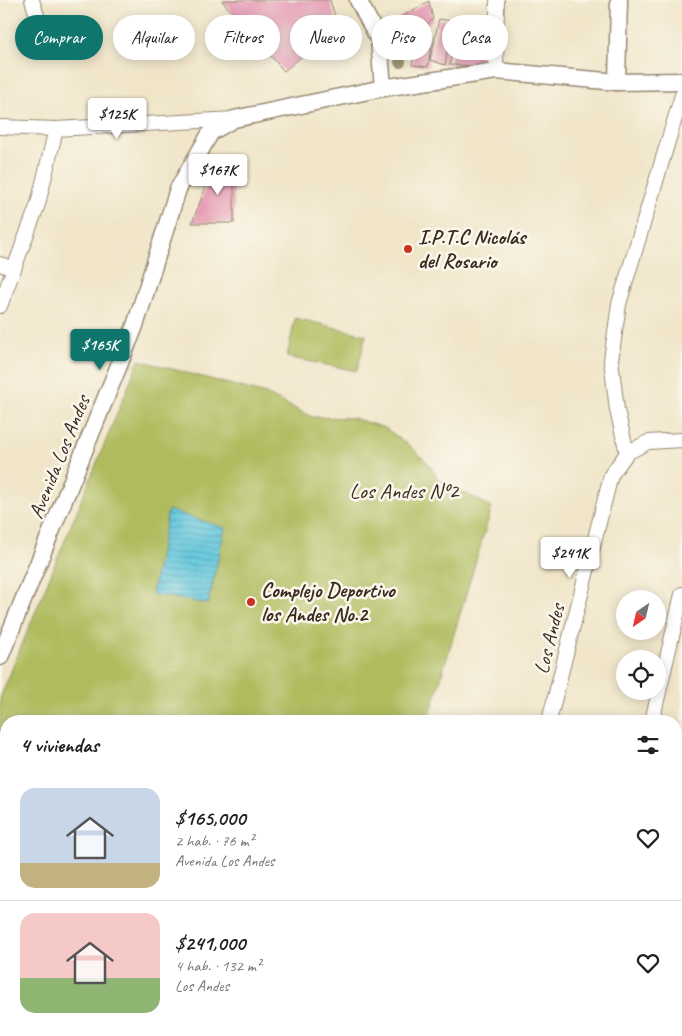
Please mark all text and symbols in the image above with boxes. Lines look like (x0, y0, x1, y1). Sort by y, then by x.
chip: Comprar (15, 15, 103, 60)
chip: Alquilar (113, 15, 195, 60)
chip: Filtros (205, 15, 280, 60)
chip: Nuevo (290, 15, 362, 60)
chip: Piso (372, 15, 432, 60)
chip: Casa (442, 15, 508, 60)
pin: $125K (82, 98, 152, 140)
text: $125K (99, 104, 135, 124)
pin: $167K (183, 154, 253, 196)
text: $167K (199, 160, 237, 180)
place label: I.P.T.C Nicolás del Rosario (418, 224, 528, 274)
marker: I.P.T.C Nicolás del Rosario (402, 243, 414, 255)
pin: $165K (65, 328, 135, 371)
text: $165K (81, 335, 119, 355)
street label: Avenida Los Andes (23, 390, 96, 522)
district label: Los Andes Nº2 (350, 477, 461, 505)
pin: $241K (535, 536, 605, 579)
text: $241K (552, 543, 588, 563)
place label: Complejo Deportivo los Andes No.2 (261, 577, 396, 627)
north arrow (616, 590, 666, 640)
map controls (616, 590, 666, 700)
marker: Complejo Deportivo los Andes No.2 (245, 596, 257, 608)
street label: Los Andes (528, 600, 571, 677)
button: locate (616, 650, 666, 700)
icon: filters (634, 731, 662, 759)
text: 4 viviendas (20, 732, 99, 758)
text: $165,000 (175, 805, 245, 831)
icon: home (60, 808, 120, 868)
icon: heart (634, 824, 662, 852)
text: 2 hab. · 76 m² (175, 831, 254, 851)
text: Avenida Los Andes (175, 851, 274, 871)
text: $241,000 (175, 930, 245, 956)
icon: home (60, 933, 120, 993)
icon: heart (634, 949, 662, 977)
text: 4 hab. · 132 m² (175, 956, 261, 976)
text: Los Andes (175, 976, 229, 996)

